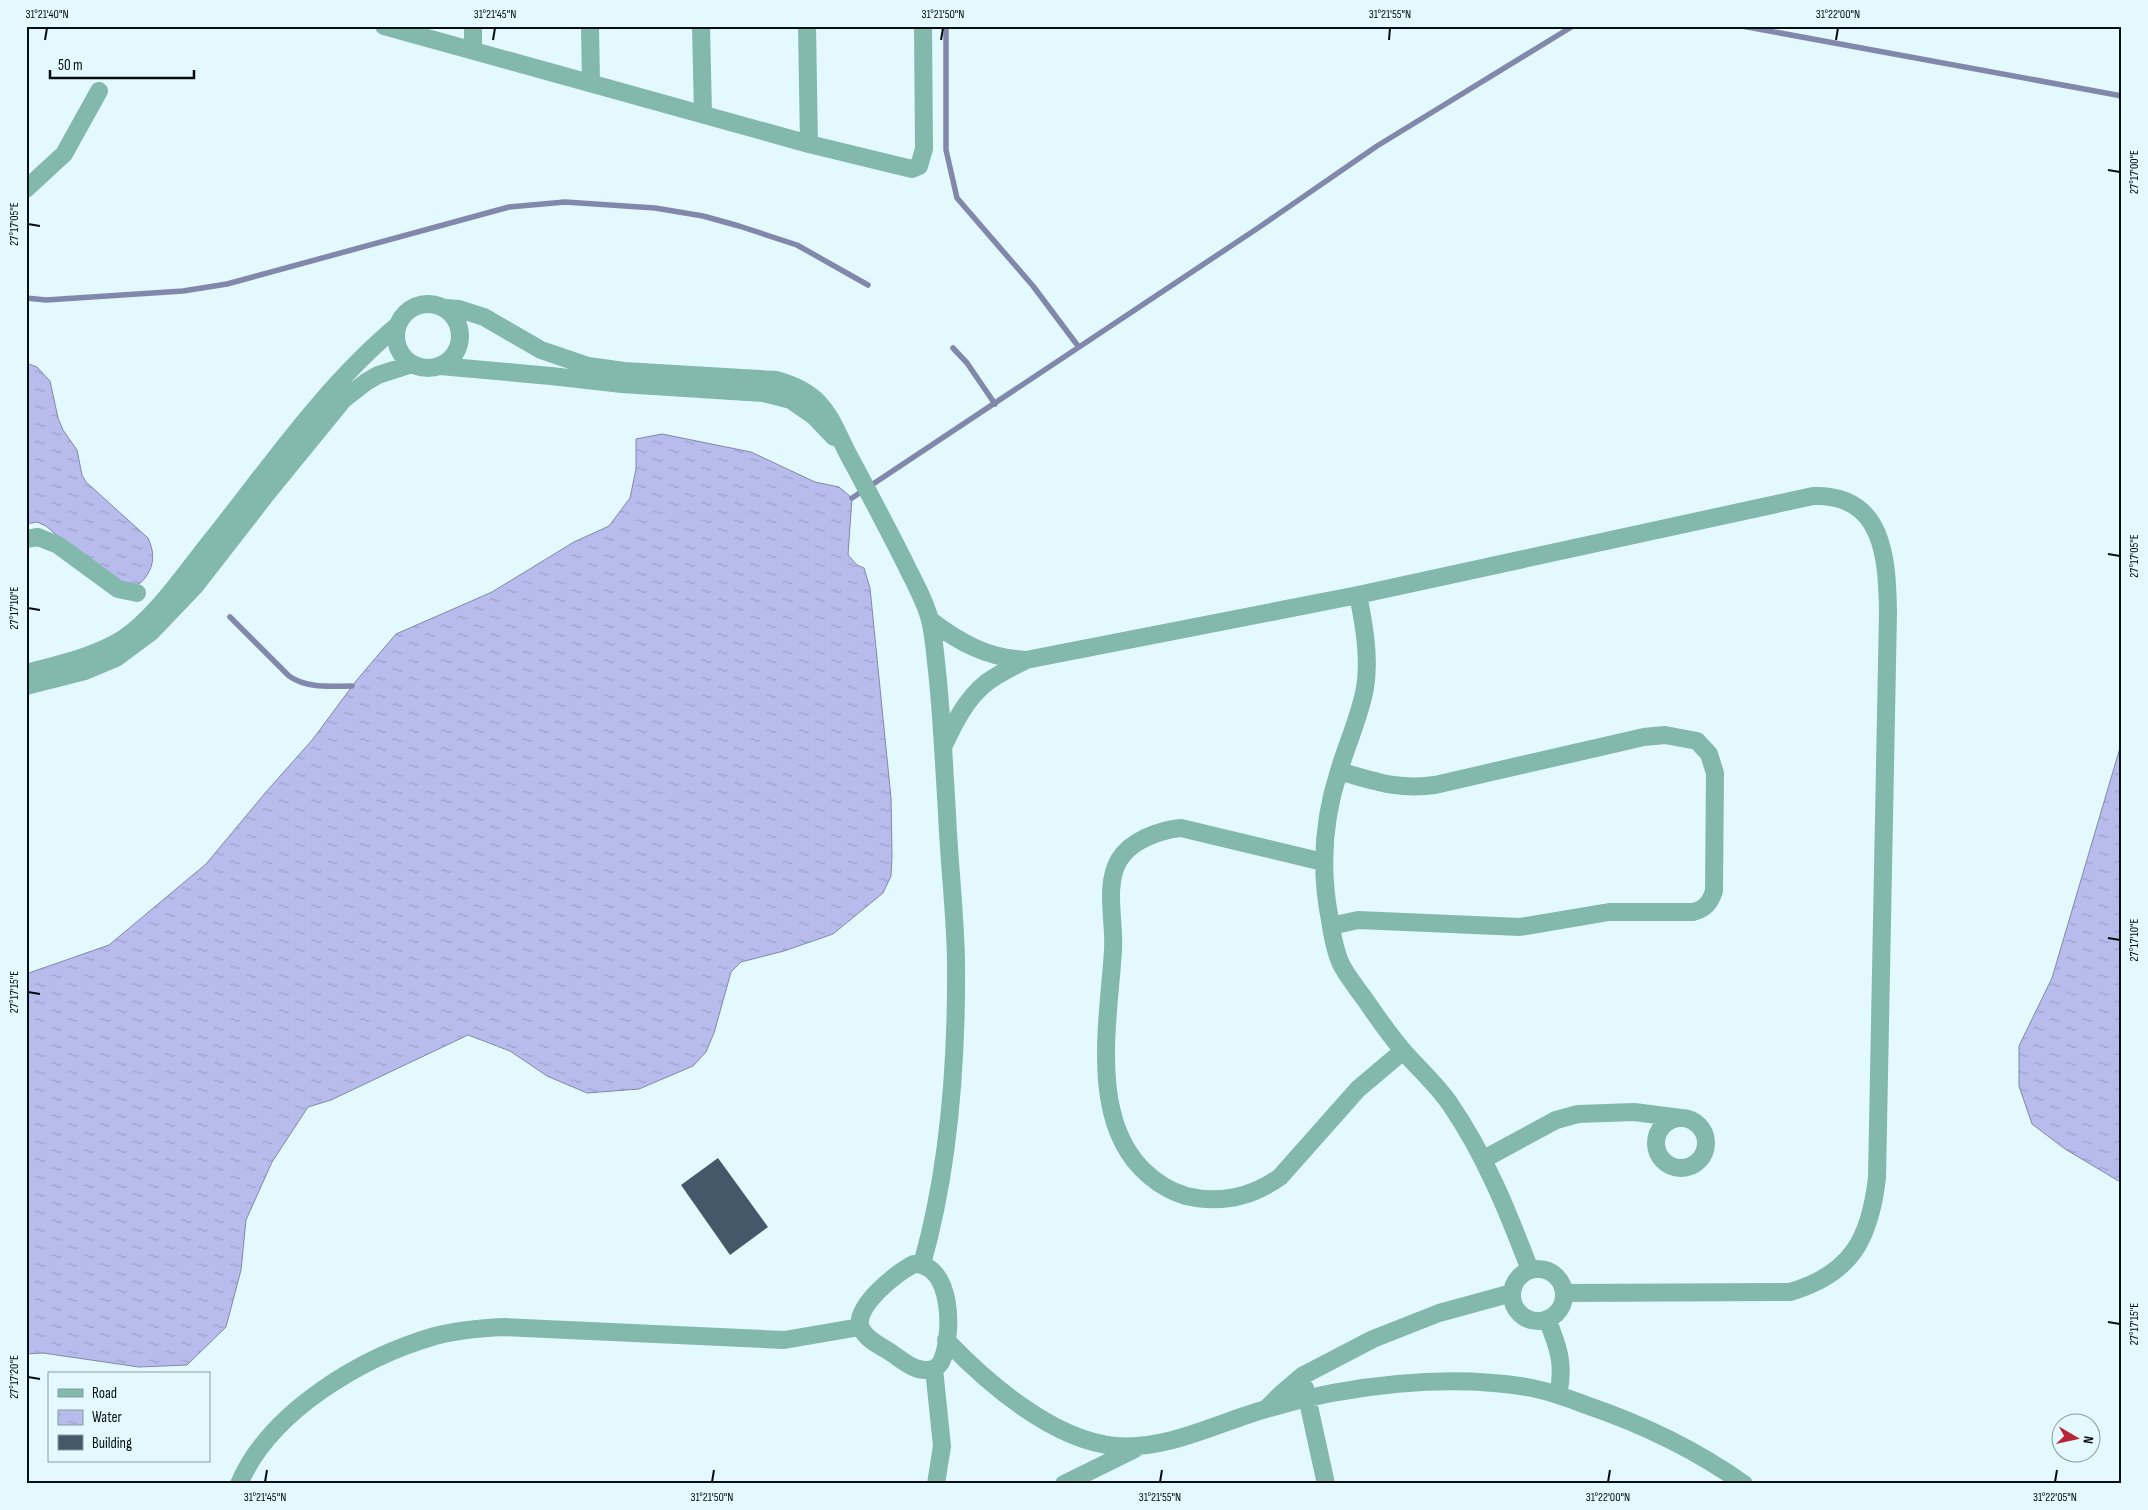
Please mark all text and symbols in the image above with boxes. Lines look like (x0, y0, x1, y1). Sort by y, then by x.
text: 31°21'40"N (25, 7, 69, 22)
text: 31°21'45"N (474, 7, 516, 22)
text: 31°21'50"N (922, 7, 964, 22)
text: 31°21'55"N (1369, 7, 1411, 22)
text: 31°22'00"N (1816, 7, 1860, 22)
scale bar (50, 48, 194, 80)
text: 50 m (58, 56, 83, 75)
text: 27°17'00"E (2127, 150, 2142, 194)
text: 27°17'05"E (7, 202, 22, 246)
text: 27°17'05"E (2127, 534, 2142, 578)
text: 27°17'10"E (7, 586, 22, 629)
text: 27°17'10"E (2127, 918, 2142, 961)
text: 27°17'15"E (7, 971, 22, 1013)
text: 27°17'15"E (2127, 1303, 2142, 1345)
text: 27°17'20"E (7, 1355, 22, 1399)
legend (48, 1372, 210, 1462)
text: Road (92, 1384, 117, 1403)
text: Water (92, 1408, 123, 1427)
north arrow (2050, 1412, 2100, 1462)
text: Building (92, 1434, 132, 1453)
text: N (2079, 1435, 2097, 1445)
text: 31°21'45"N (244, 1490, 286, 1505)
text: 31°21'50"N (691, 1490, 733, 1505)
text: 31°21'55"N (1139, 1490, 1181, 1505)
text: 31°22'00"N (1586, 1490, 1630, 1505)
text: 31°22'05"N (2033, 1490, 2077, 1505)

